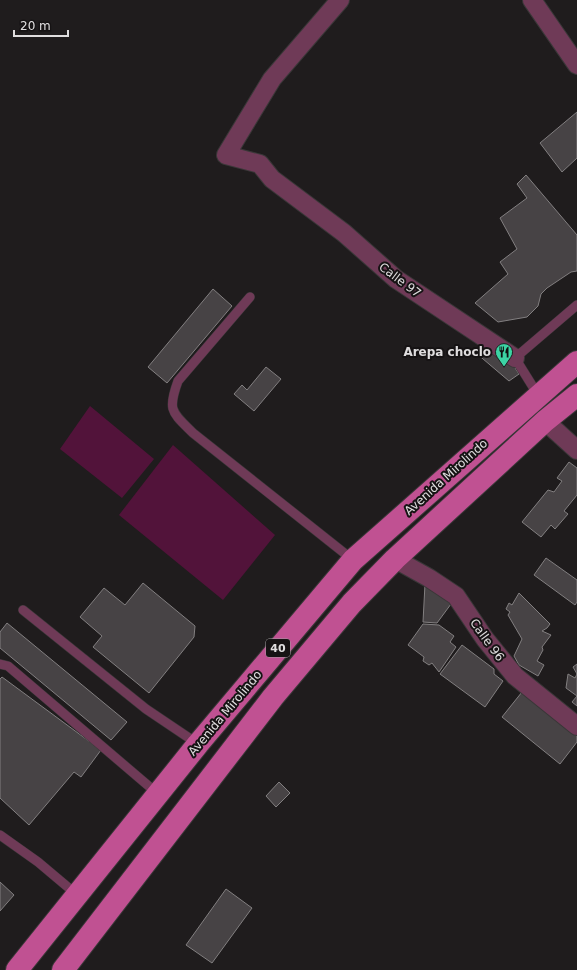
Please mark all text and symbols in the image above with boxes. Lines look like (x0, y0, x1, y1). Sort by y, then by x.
scale bar (14, 12, 68, 38)
text: 20 m (20, 19, 51, 33)
street label: Calle 97 (376, 260, 424, 300)
restaurant icon: Arepa choclo (494, 342, 514, 367)
place label: Arepa choclo (403, 345, 491, 359)
street label: Avenida Mirolindo (402, 436, 490, 518)
street label: Calle 96 (467, 616, 507, 664)
road number: 40 (266, 639, 290, 657)
street label: Avenida Mirolindo (185, 668, 265, 758)

